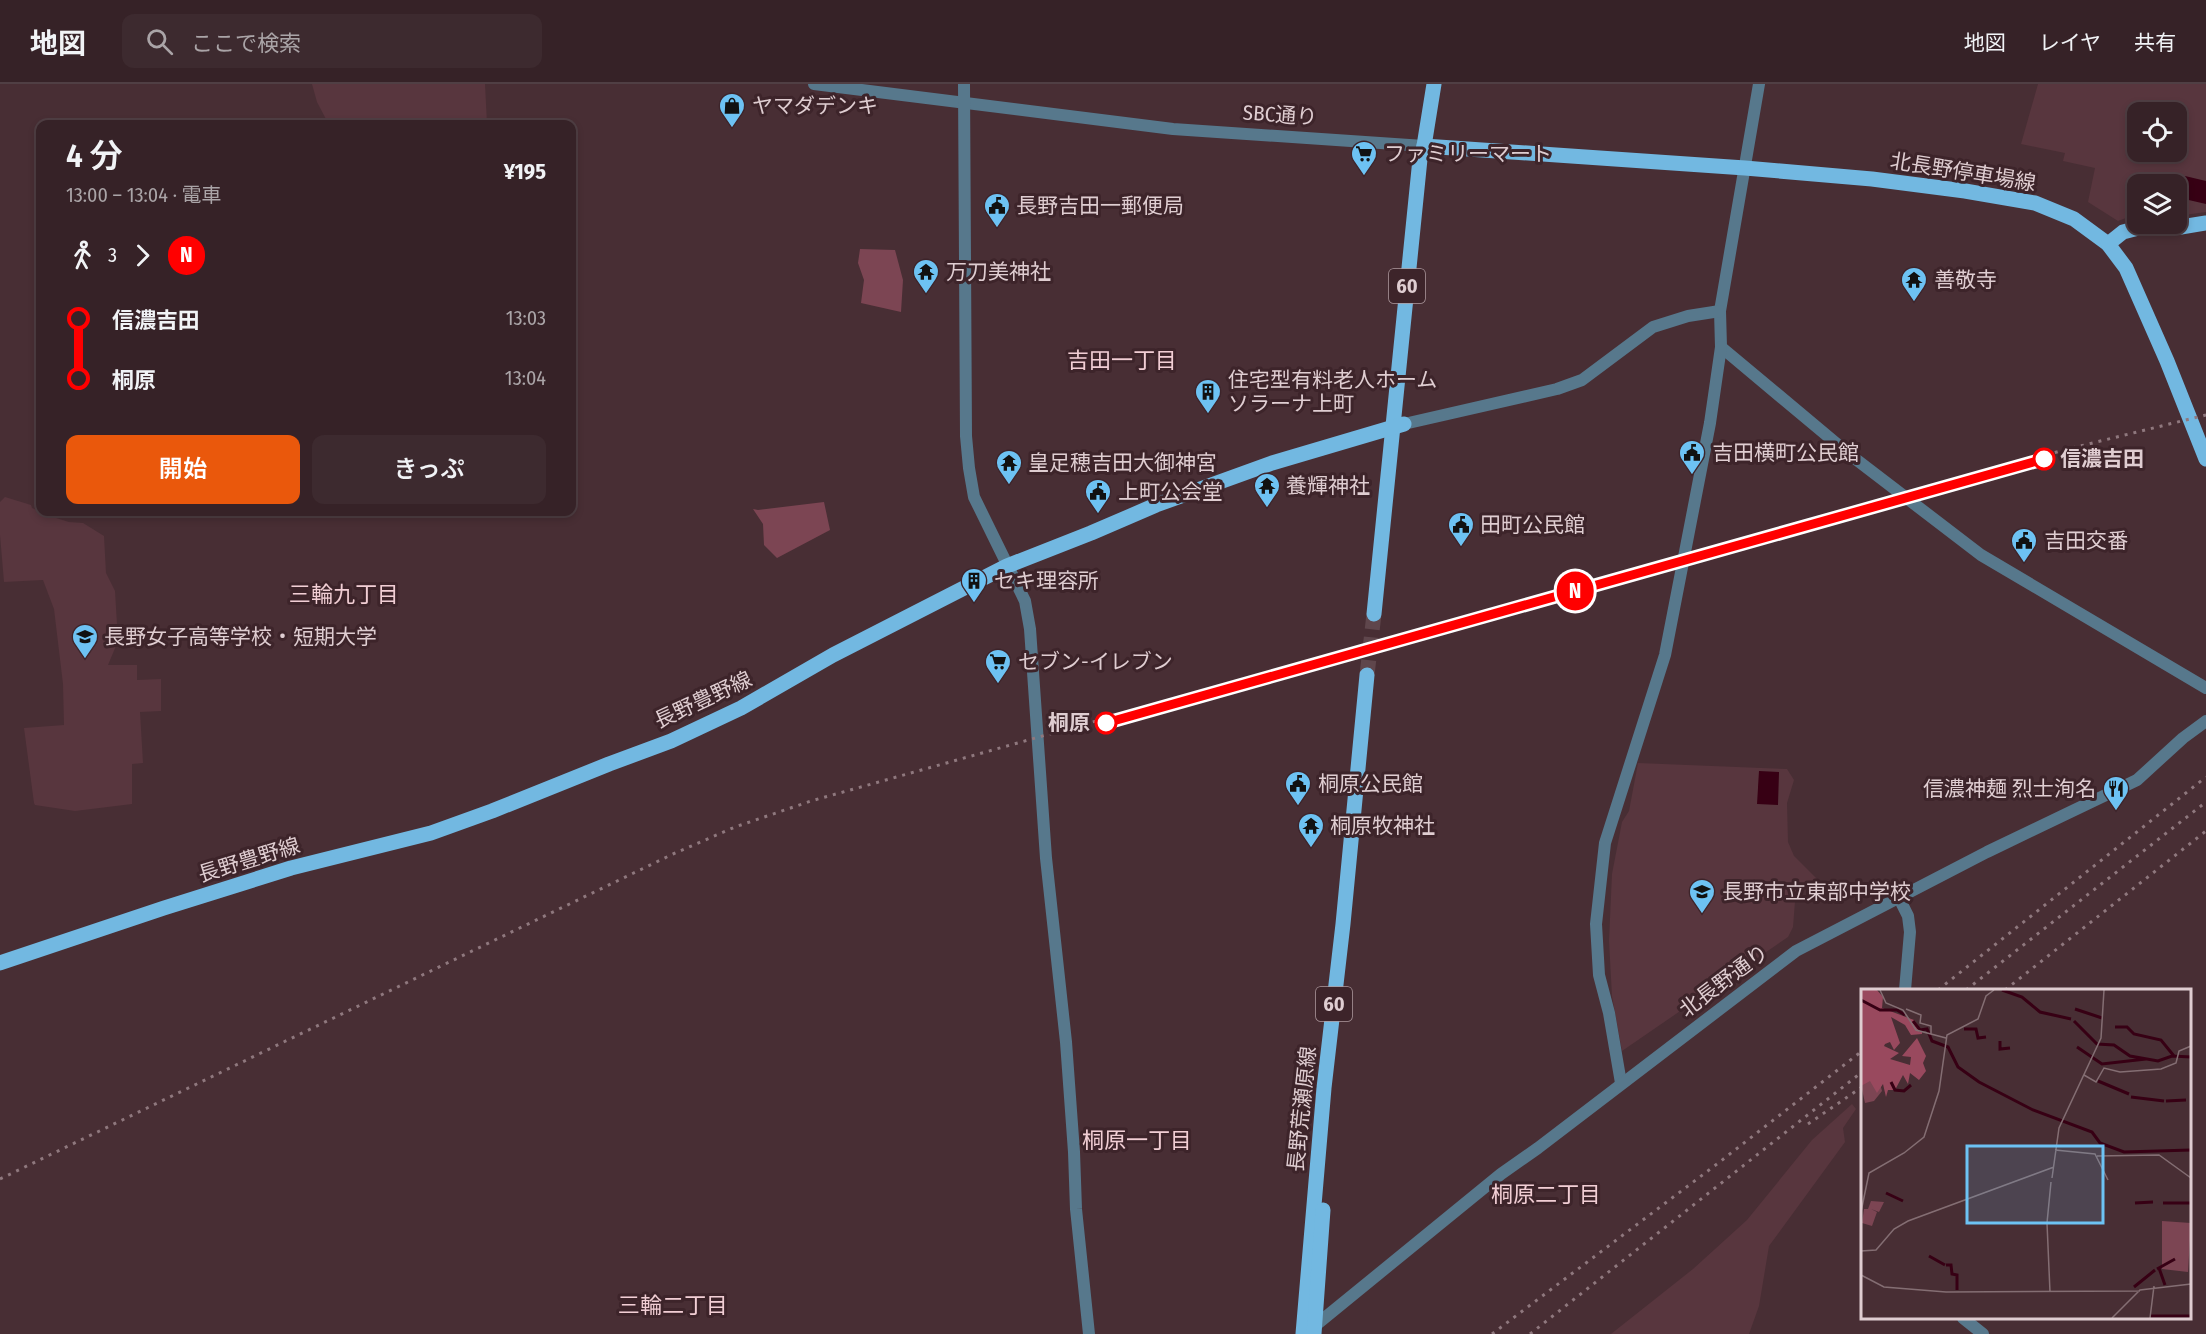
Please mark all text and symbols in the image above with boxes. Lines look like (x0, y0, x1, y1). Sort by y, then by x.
search box (122, 14, 542, 68)
icon: search (143, 25, 176, 58)
text: 地図 (30, 27, 86, 60)
text: ここで検索 (191, 30, 301, 57)
text: 地図 (1964, 30, 2006, 56)
text: レイヤ (2039, 30, 2101, 56)
text: 共有 (2134, 30, 2176, 56)
shop icon: ヤマダデンキ (717, 91, 747, 129)
place label: ヤマダデンキ (752, 93, 878, 119)
street label: SBC通り (1242, 99, 1318, 131)
map controls (2127, 102, 2187, 234)
button: locate (2127, 102, 2187, 162)
text: 4 分 (66, 136, 123, 176)
supermarket icon: ファミリーマート (1349, 139, 1379, 177)
place label: ファミリーマート (1384, 141, 1552, 167)
street label: 北長野停車場線 (1888, 148, 2038, 196)
text: ¥195 (504, 158, 546, 185)
button: layers (2127, 174, 2187, 234)
text: 13:00 – 13:04 · 電車 (66, 183, 222, 207)
public building icon: 長野吉田一郵便局 (982, 191, 1012, 229)
place label: 長野吉田一郵便局 (1016, 193, 1184, 219)
icon: walk (66, 239, 99, 272)
icon: forward (126, 239, 159, 272)
text: N (180, 242, 193, 268)
text: 3 (108, 243, 117, 267)
temple icon: 万刀美神社 (911, 257, 941, 295)
place label: 万刀美神社 (946, 259, 1051, 285)
temple icon: 善敬寺 (1899, 265, 1929, 303)
place label: 善敬寺 (1934, 267, 1997, 293)
road number: 60 (1389, 269, 1425, 303)
text: 13:03 (506, 306, 546, 330)
text: 信濃吉田 (112, 307, 200, 334)
district label: 吉田一丁目 (1067, 347, 1177, 374)
text: 13:04 (505, 366, 546, 390)
text: 桐原 (112, 367, 156, 394)
place label: 住宅型有料老人ホーム ソラーナ上町 (1228, 367, 1437, 417)
building icon: 住宅型有料老人ホーム ソラーナ上町 (1193, 377, 1223, 415)
button: 開始 (66, 435, 300, 504)
button: きっぷ (312, 435, 546, 504)
public building icon: 吉田横町公民館 (1677, 438, 1707, 476)
place label: 吉田横町公民館 (1712, 440, 1859, 466)
place label: 信濃吉田 (2060, 446, 2144, 472)
temple icon: 皇足穂吉田大御神宮 (994, 448, 1024, 486)
marker: 信濃吉田 (2033, 448, 2055, 470)
place label: 皇足穂吉田大御神宮 (1028, 450, 1217, 476)
temple icon: 養輝神社 (1252, 471, 1282, 509)
place label: 養輝神社 (1286, 473, 1370, 499)
public building icon: 上町公会堂 (1083, 477, 1113, 515)
place label: 上町公会堂 (1118, 479, 1223, 505)
public building icon: 田町公民館 (1446, 510, 1476, 548)
place label: 田町公民館 (1480, 512, 1585, 538)
public building icon: 吉田交番 (2009, 526, 2039, 564)
place label: 吉田交番 (2044, 528, 2128, 554)
building icon: セキ理容所 (959, 566, 989, 604)
place label: セキ理容所 (994, 568, 1099, 594)
line badge: N (1556, 572, 1594, 610)
text: N (1569, 578, 1581, 604)
district label: 三輪九丁目 (289, 581, 399, 608)
school or university icon: 長野女子高等学校・短期大学 (70, 622, 100, 660)
place label: 長野女子高等学校・短期大学 (104, 624, 377, 650)
supermarket icon: セブン-イレブン (983, 647, 1013, 685)
place label: セブン-イレブン (1018, 649, 1173, 675)
street label: 長野豊野線 (650, 666, 756, 734)
place label: 桐原 (1048, 710, 1090, 736)
marker: 桐原 (1095, 712, 1117, 734)
public building icon: 桐原公民館 (1283, 769, 1313, 807)
place label: 桐原公民館 (1318, 771, 1423, 797)
restaurant icon: 信濃神麺 烈士洵名 (2101, 774, 2131, 812)
place label: 信濃神麺 烈士洵名 (1923, 776, 2096, 802)
temple icon: 桐原牧神社 (1296, 811, 1326, 849)
place label: 桐原牧神社 (1330, 813, 1435, 839)
street label: 長野豊野線 (195, 832, 303, 888)
school or university icon: 長野市立東部中学校 (1687, 877, 1717, 915)
place label: 長野市立東部中学校 (1722, 879, 1911, 905)
street label: 北長野通り (1674, 939, 1774, 1023)
road number: 60 (1316, 987, 1352, 1021)
inset map (1861, 989, 2191, 1319)
street label: 長野荒瀬原線 (1282, 1045, 1322, 1173)
district label: 桐原一丁目 (1082, 1127, 1192, 1154)
district label: 桐原二丁目 (1491, 1181, 1601, 1208)
district label: 三輪二丁目 (618, 1292, 728, 1319)

